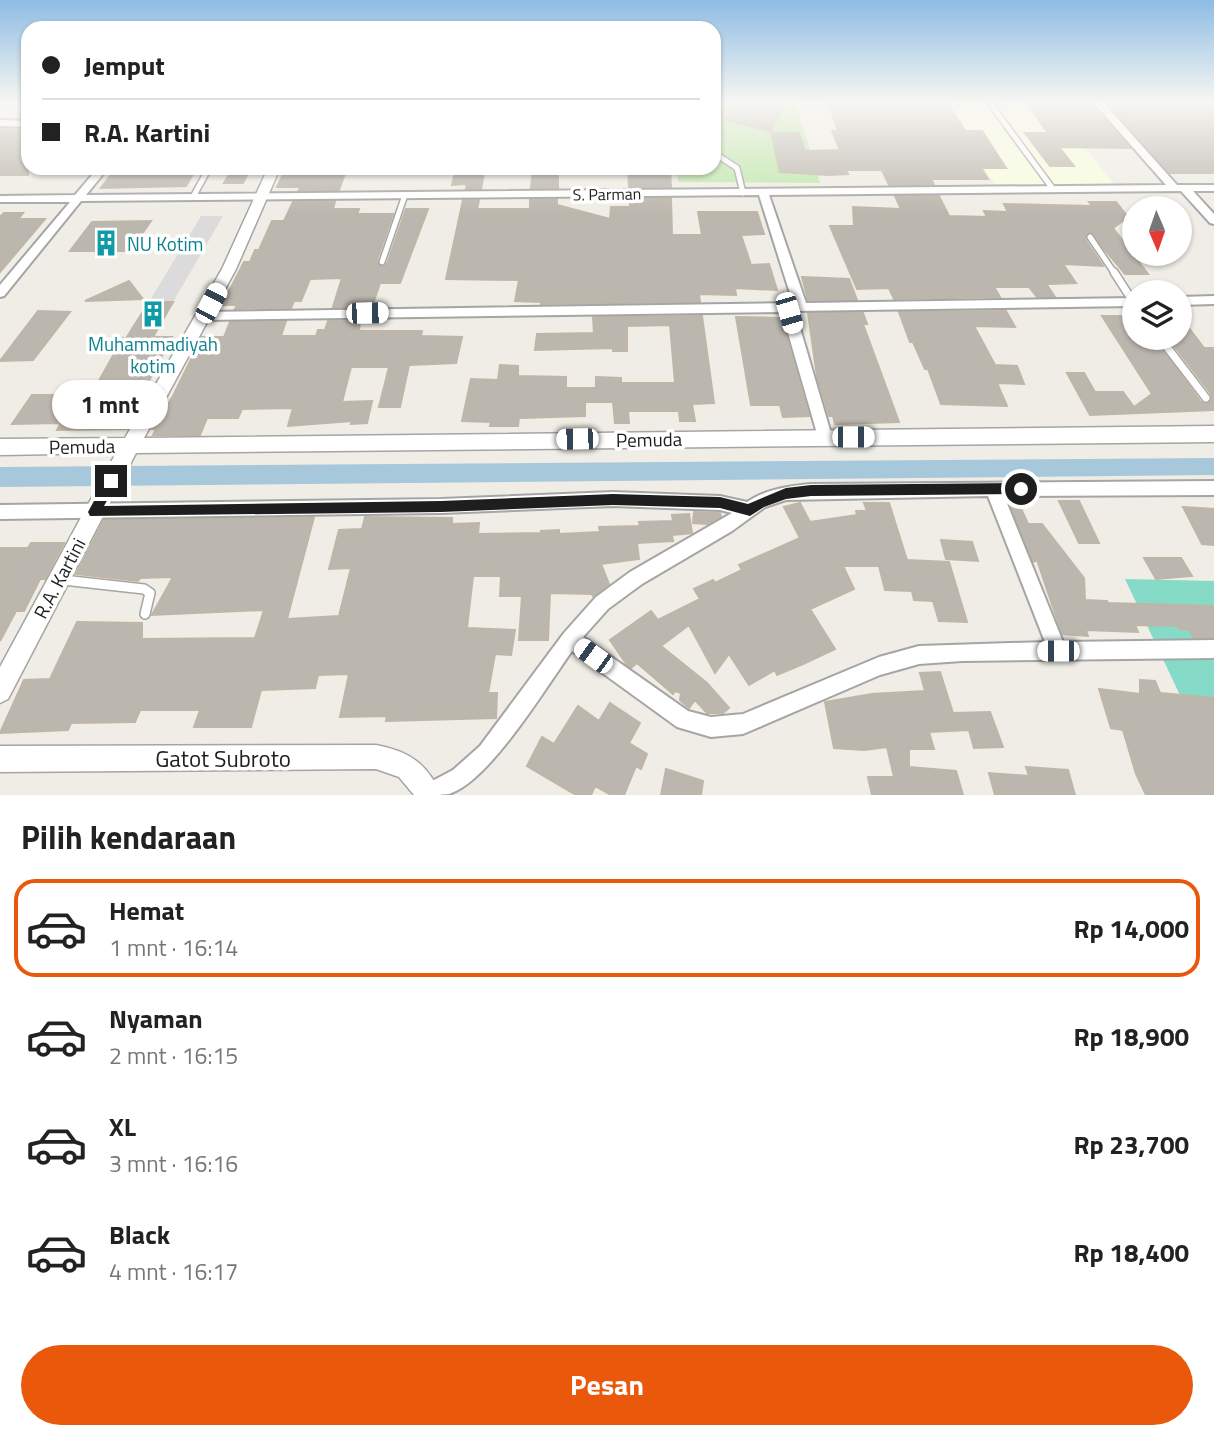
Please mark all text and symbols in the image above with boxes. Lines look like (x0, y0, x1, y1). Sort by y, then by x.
text: Jemput (84, 46, 165, 85)
text: R.A. Kartini (84, 113, 210, 152)
street label: S. Parman (572, 181, 642, 207)
north arrow (1122, 196, 1192, 266)
map controls (1122, 196, 1192, 350)
building icon: NU Kotim (91, 228, 121, 258)
place label: NU Kotim (127, 229, 203, 258)
car (192, 280, 231, 326)
button: layers (1122, 280, 1192, 350)
car (774, 290, 805, 336)
building icon: Muhammadiyah kotim (138, 299, 168, 329)
car (346, 302, 389, 324)
place label: Muhammadiyah kotim (88, 329, 218, 380)
callout: 1 mnt (53, 379, 169, 428)
text: 1 mnt (81, 387, 139, 422)
street label: Pemuda (616, 424, 683, 454)
car (833, 427, 875, 448)
car (556, 428, 599, 450)
street label: Pemuda (49, 431, 116, 461)
route end (95, 465, 127, 497)
route start (1005, 473, 1037, 505)
street label: R.A. Kartini (26, 533, 92, 623)
car (570, 635, 617, 677)
car (1038, 641, 1080, 662)
street label: Gatot Subroto (155, 741, 291, 776)
text: Pilih kendaraan (21, 813, 236, 861)
text: Hemat (109, 891, 184, 930)
icon: car (25, 897, 88, 960)
text: Rp 14,000 (1073, 909, 1189, 948)
text: 1 mnt · 16:14 (109, 930, 238, 965)
text: Nyaman (109, 999, 203, 1038)
icon: car (25, 1005, 88, 1068)
text: Rp 18,900 (1073, 1017, 1189, 1056)
text: 2 mnt · 16:15 (109, 1038, 238, 1073)
text: XL (109, 1107, 136, 1146)
icon: car (25, 1113, 88, 1176)
text: Rp 23,700 (1073, 1125, 1189, 1164)
text: 3 mnt · 16:16 (109, 1146, 238, 1181)
text: Black (109, 1215, 170, 1254)
icon: car (25, 1221, 88, 1284)
text: Rp 18,400 (1073, 1233, 1189, 1272)
text: 4 mnt · 16:17 (109, 1254, 238, 1289)
button: Pesan (21, 1345, 1193, 1425)

